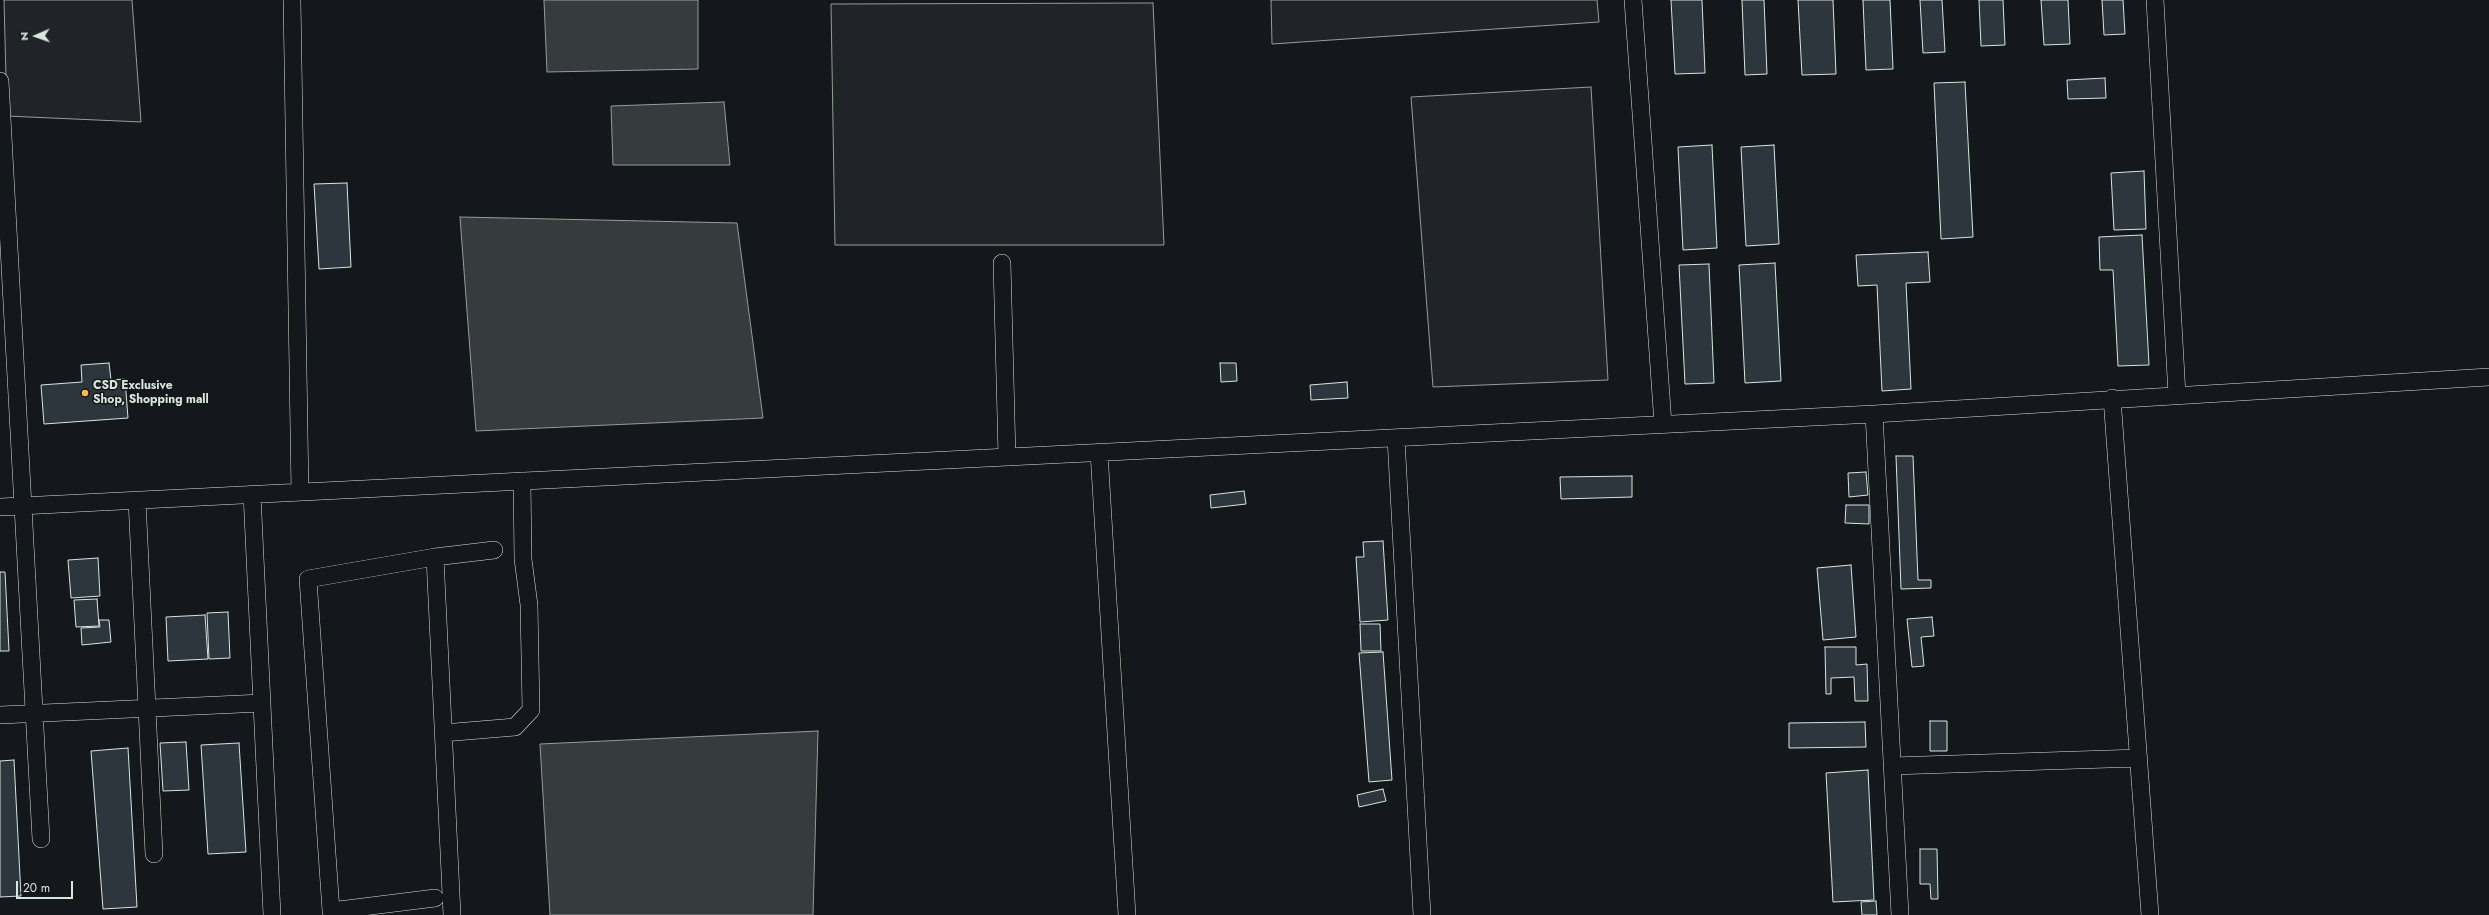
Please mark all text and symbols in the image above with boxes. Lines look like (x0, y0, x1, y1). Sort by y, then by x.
north arrow (16, 16, 56, 56)
text: N (16, 32, 32, 41)
place label: CSD Exclusive Shop, Shopping mall (93, 379, 209, 407)
marker: CSD Exclusive Shop, Shopping mall (80, 388, 90, 398)
scale bar (18, 873, 75, 899)
text: 20 m (23, 879, 50, 897)

